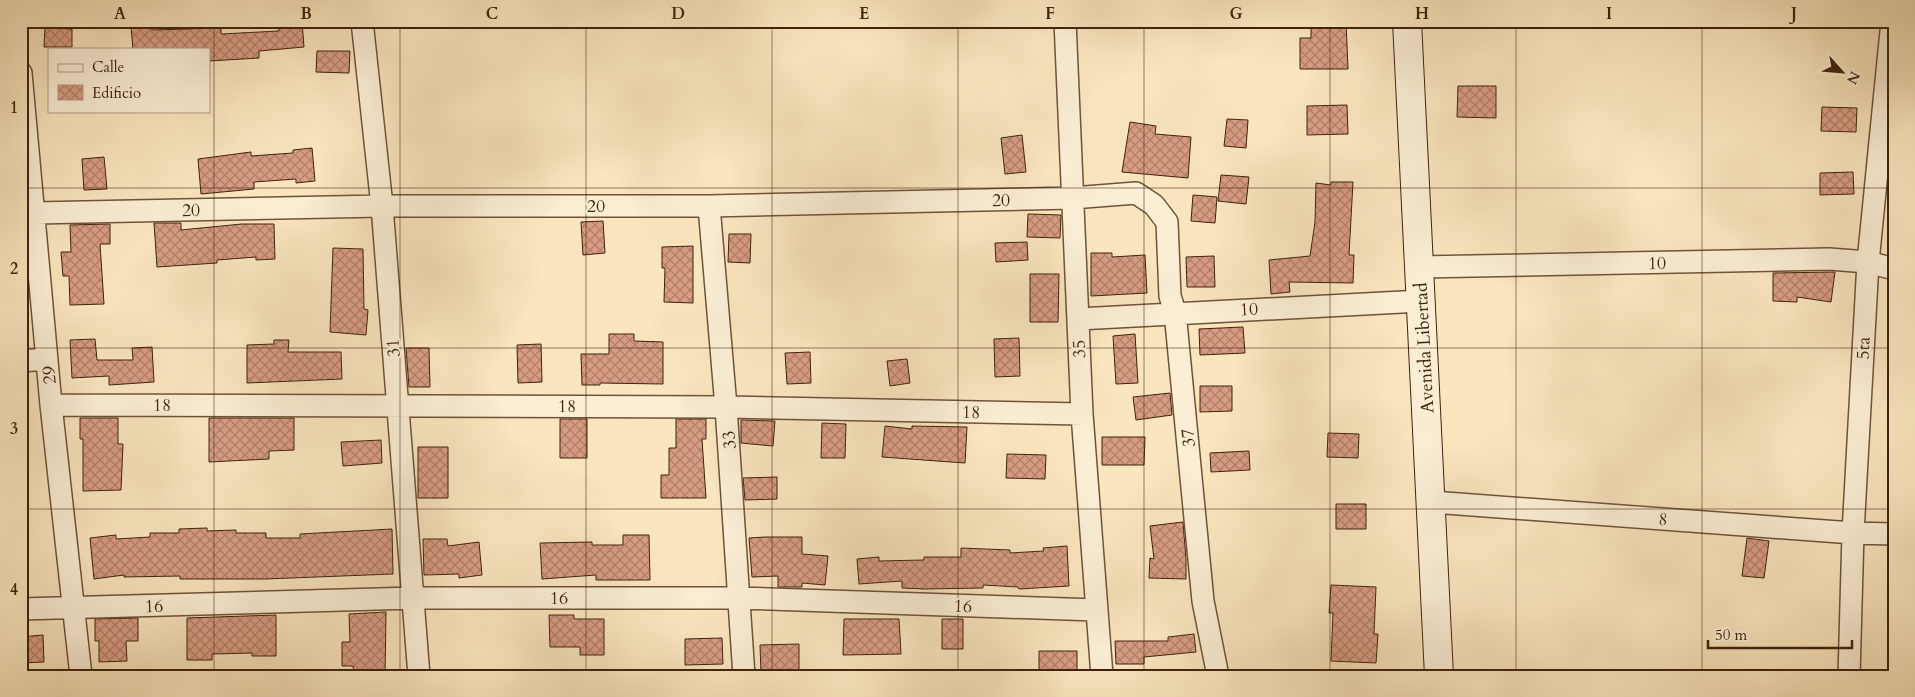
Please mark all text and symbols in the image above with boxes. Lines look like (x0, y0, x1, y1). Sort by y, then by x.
text: A (114, 3, 126, 25)
text: B (300, 3, 312, 25)
text: C (486, 3, 498, 25)
text: D (671, 3, 685, 25)
text: E (859, 3, 869, 25)
text: F (1045, 3, 1055, 25)
text: G (1229, 3, 1243, 25)
text: H (1415, 3, 1429, 25)
text: I (1606, 3, 1612, 25)
text: J (1789, 3, 1797, 25)
legend (48, 48, 210, 112)
north arrow (1818, 48, 1868, 98)
text: Calle (92, 57, 125, 77)
text: N (1842, 68, 1864, 87)
text: Edificio (92, 83, 141, 103)
text: 1 (10, 97, 18, 119)
street label: 20 (992, 188, 1010, 213)
street label: 20 (587, 194, 605, 219)
street label: 20 (182, 198, 200, 223)
street label: 10 (1648, 251, 1666, 276)
text: 2 (10, 258, 18, 280)
street label: Avenida Libertad (1409, 282, 1440, 414)
street label: 10 (1239, 297, 1259, 322)
street label: 5ta (1850, 336, 1877, 360)
street label: 31 (380, 338, 407, 358)
street label: 35 (1067, 339, 1092, 359)
street label: 29 (36, 365, 63, 385)
street label: 18 (153, 393, 171, 418)
street label: 18 (558, 394, 576, 419)
street label: 18 (962, 400, 980, 425)
text: 3 (10, 418, 18, 440)
street label: 37 (1175, 427, 1202, 448)
street label: 33 (716, 430, 743, 450)
street label: 8 (1657, 507, 1668, 532)
text: 4 (10, 579, 18, 601)
street label: 16 (550, 586, 568, 611)
street label: 16 (144, 594, 164, 619)
street label: 16 (953, 594, 973, 619)
scale bar (1708, 617, 1851, 649)
text: 50 m (1715, 625, 1747, 645)

